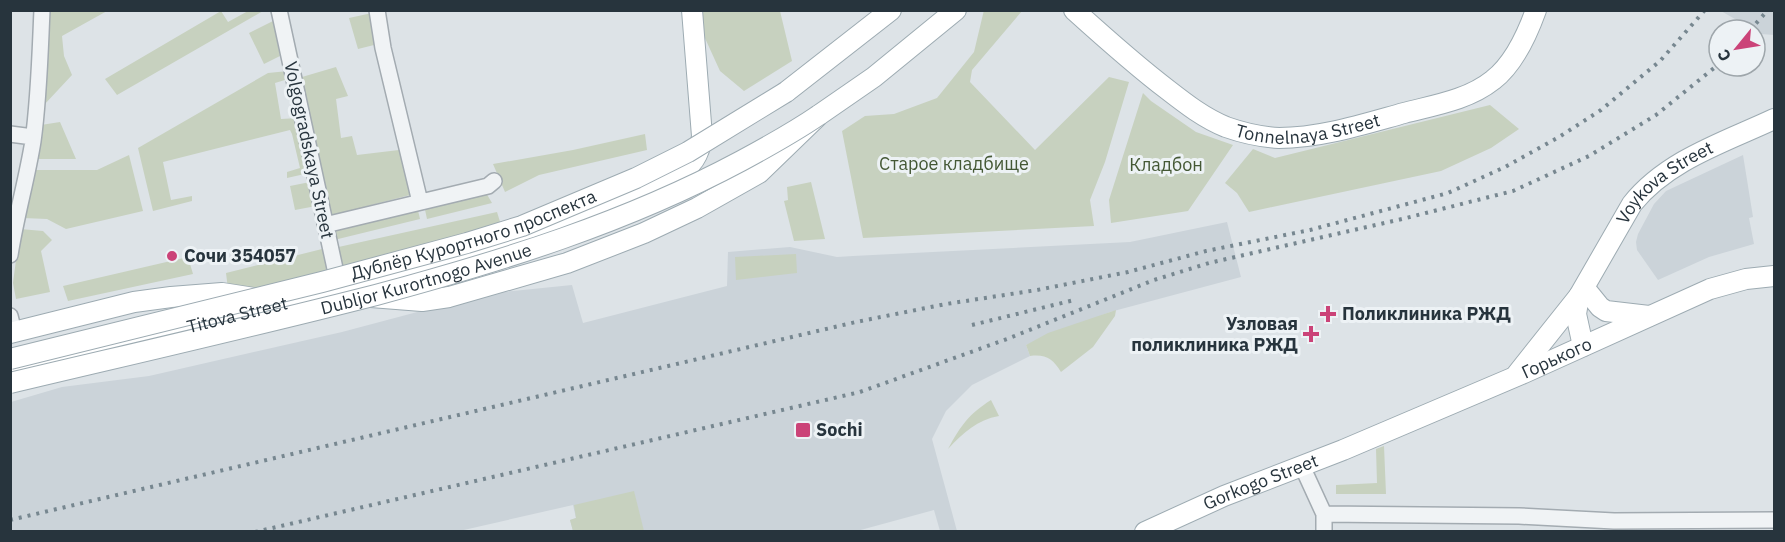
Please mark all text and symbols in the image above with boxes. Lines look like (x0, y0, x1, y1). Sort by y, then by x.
north arrow (1707, 18, 1767, 78)
text: С (1713, 46, 1735, 65)
street label: Volgogradskaya Street (279, 59, 340, 241)
street label: Tonnelnaya Street (1233, 108, 1382, 149)
street label: Voykova Street (1611, 136, 1717, 228)
park label: Старое кладбище (879, 152, 1029, 175)
park label: Кладбон (1129, 153, 1203, 176)
street label: Дублёр Курортного проспекта (348, 184, 600, 285)
street label: Dubljor Kurortnogo Avenue (318, 238, 535, 320)
place label: Сочи 354057 (184, 244, 296, 267)
marker: Сочи 354057 (165, 249, 179, 263)
street label: Titova Street (184, 291, 290, 338)
place label: Поликлиника РЖД (1342, 302, 1511, 325)
marker: Поликлиника РЖД (1319, 305, 1337, 323)
place label: Узловая поликлиника РЖД (1131, 312, 1298, 356)
marker: Узловая поликлиника РЖД (1302, 325, 1320, 343)
street label: Горького (1518, 332, 1595, 384)
place label: Sochi (816, 418, 863, 441)
marker: Sochi (794, 421, 812, 439)
street label: Gorkogo Street (1199, 449, 1321, 515)

